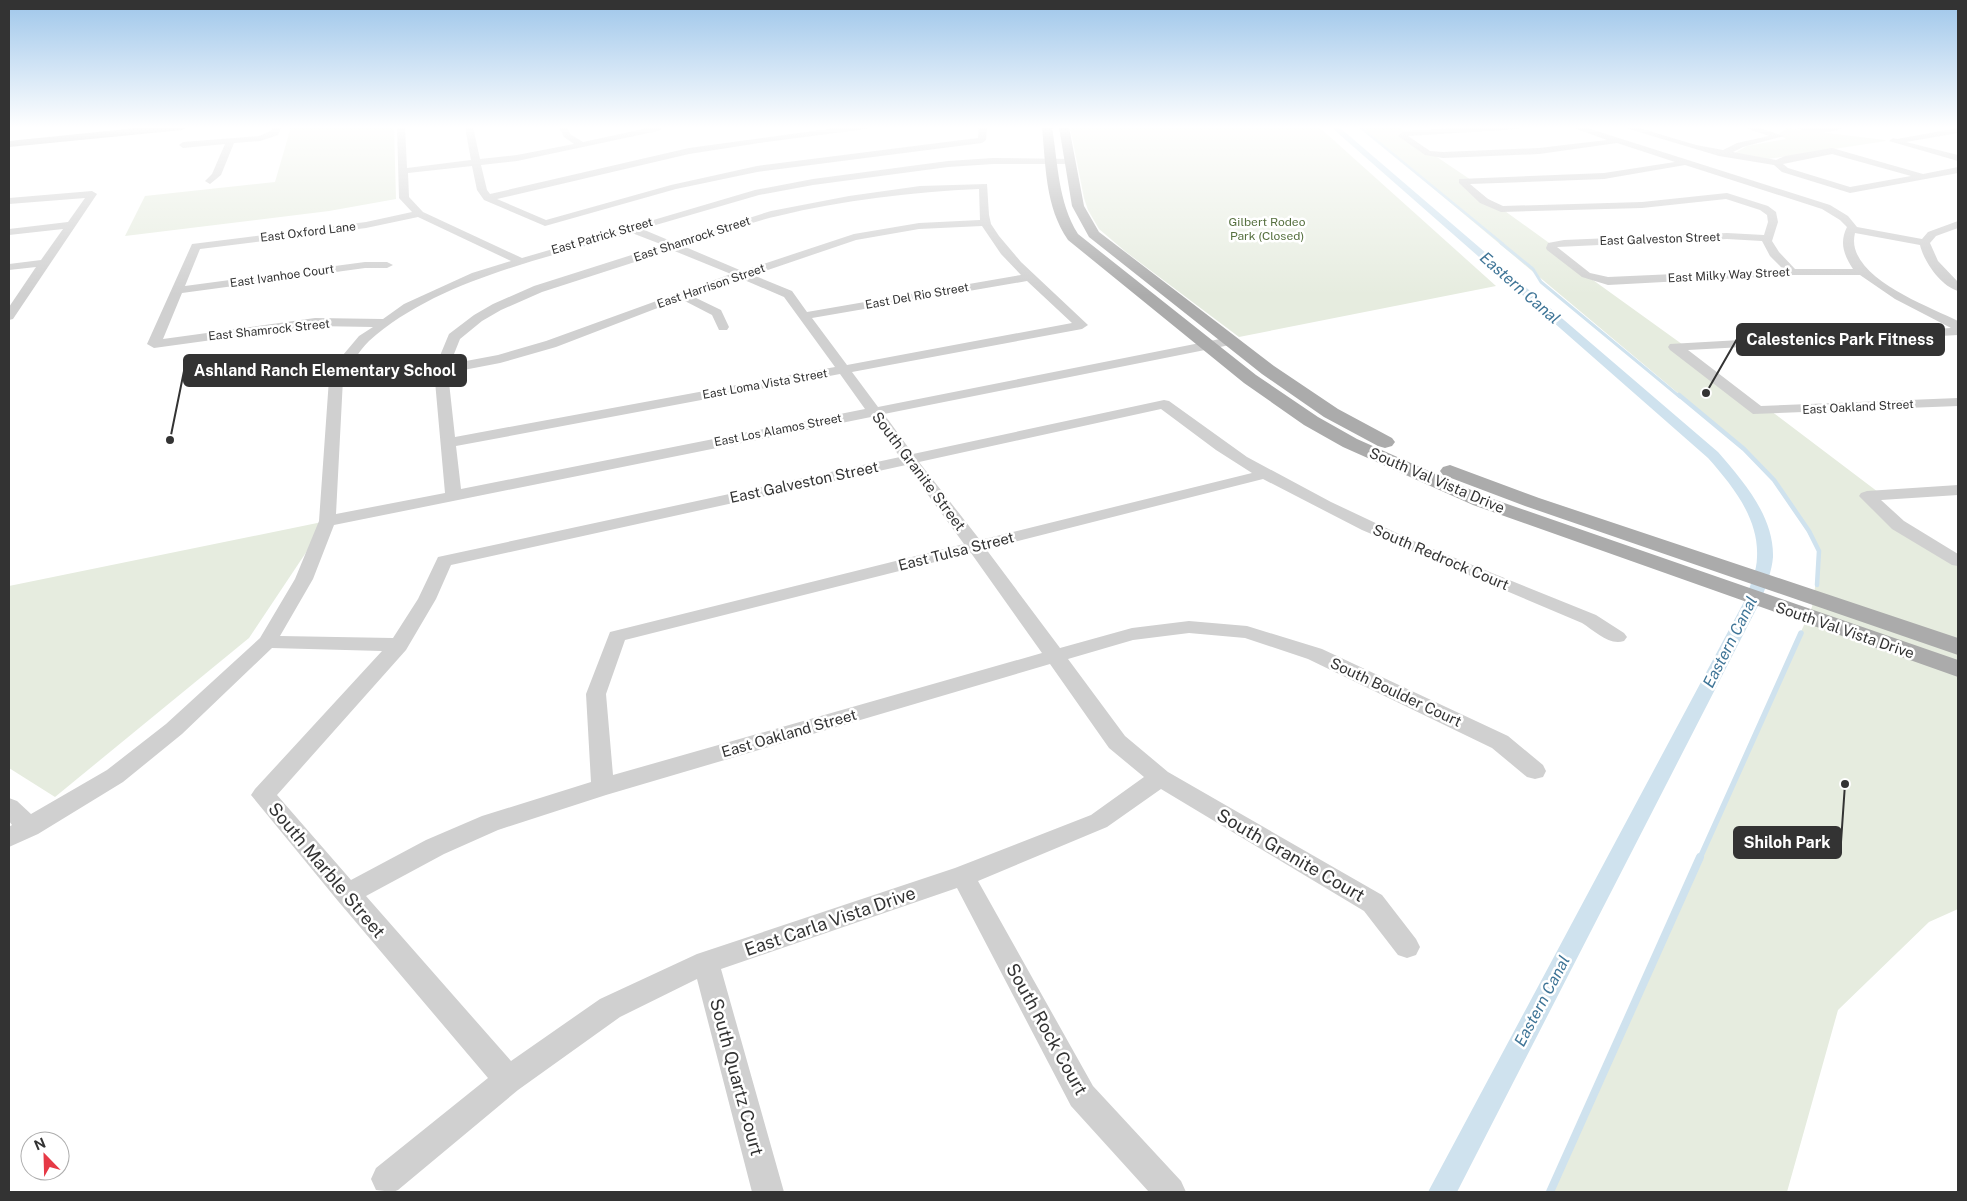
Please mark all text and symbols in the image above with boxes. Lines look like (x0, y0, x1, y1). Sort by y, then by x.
street label: East Shamrock Street (632, 213, 752, 265)
street label: East Patrick Street (550, 215, 655, 257)
park label: Gilbert Rodeo Park (Closed) (1229, 215, 1306, 243)
street label: East Oxford Lane (259, 219, 357, 245)
street label: East Galveston Street (1599, 230, 1721, 248)
water label: Eastern Canal (1476, 248, 1564, 328)
street label: East Harrison Street (655, 261, 767, 311)
street label: East Ivanhoe Court (229, 262, 335, 290)
street label: East Milky Way Street (1668, 265, 1791, 285)
street label: East Del Rio Street (864, 280, 970, 312)
street label: East Shamrock Street (208, 317, 331, 343)
callout: Calestenics Park Fitness (1737, 324, 1944, 355)
text: Calestenics Park Fitness (1746, 330, 1934, 349)
callout: Ashland Ranch Elementary School (184, 355, 466, 386)
text: Ashland Ranch Elementary School (194, 361, 456, 380)
street label: East Loma Vista Street (701, 366, 829, 402)
street label: East Oakland Street (1802, 397, 1915, 417)
street label: South Granite Street (869, 408, 969, 534)
street label: East Los Alamos Street (713, 411, 843, 449)
street label: South Val Vista Drive (1367, 444, 1507, 516)
street label: East Galveston Street (728, 458, 880, 506)
street label: South Redrock Court (1370, 521, 1512, 593)
street label: East Tulsa Street (896, 528, 1016, 574)
water label: Eastern Canal (1699, 593, 1761, 691)
street label: South Val Vista Drive (1773, 598, 1917, 662)
street label: South Boulder Court (1328, 654, 1464, 730)
street label: East Oakland Street (719, 706, 859, 760)
street label: South Marble Street (264, 798, 390, 942)
street label: South Granite Court (1213, 804, 1369, 906)
callout: Shiloh Park (1734, 827, 1841, 858)
text: Shiloh Park (1743, 833, 1831, 852)
street label: East Carla Vista Drive (742, 882, 918, 960)
water label: Eastern Canal (1510, 952, 1574, 1050)
street label: South Rock Court (1002, 959, 1092, 1099)
street label: South Quartz Court (706, 996, 768, 1158)
north arrow (20, 1131, 70, 1181)
text: N (32, 1135, 48, 1154)

